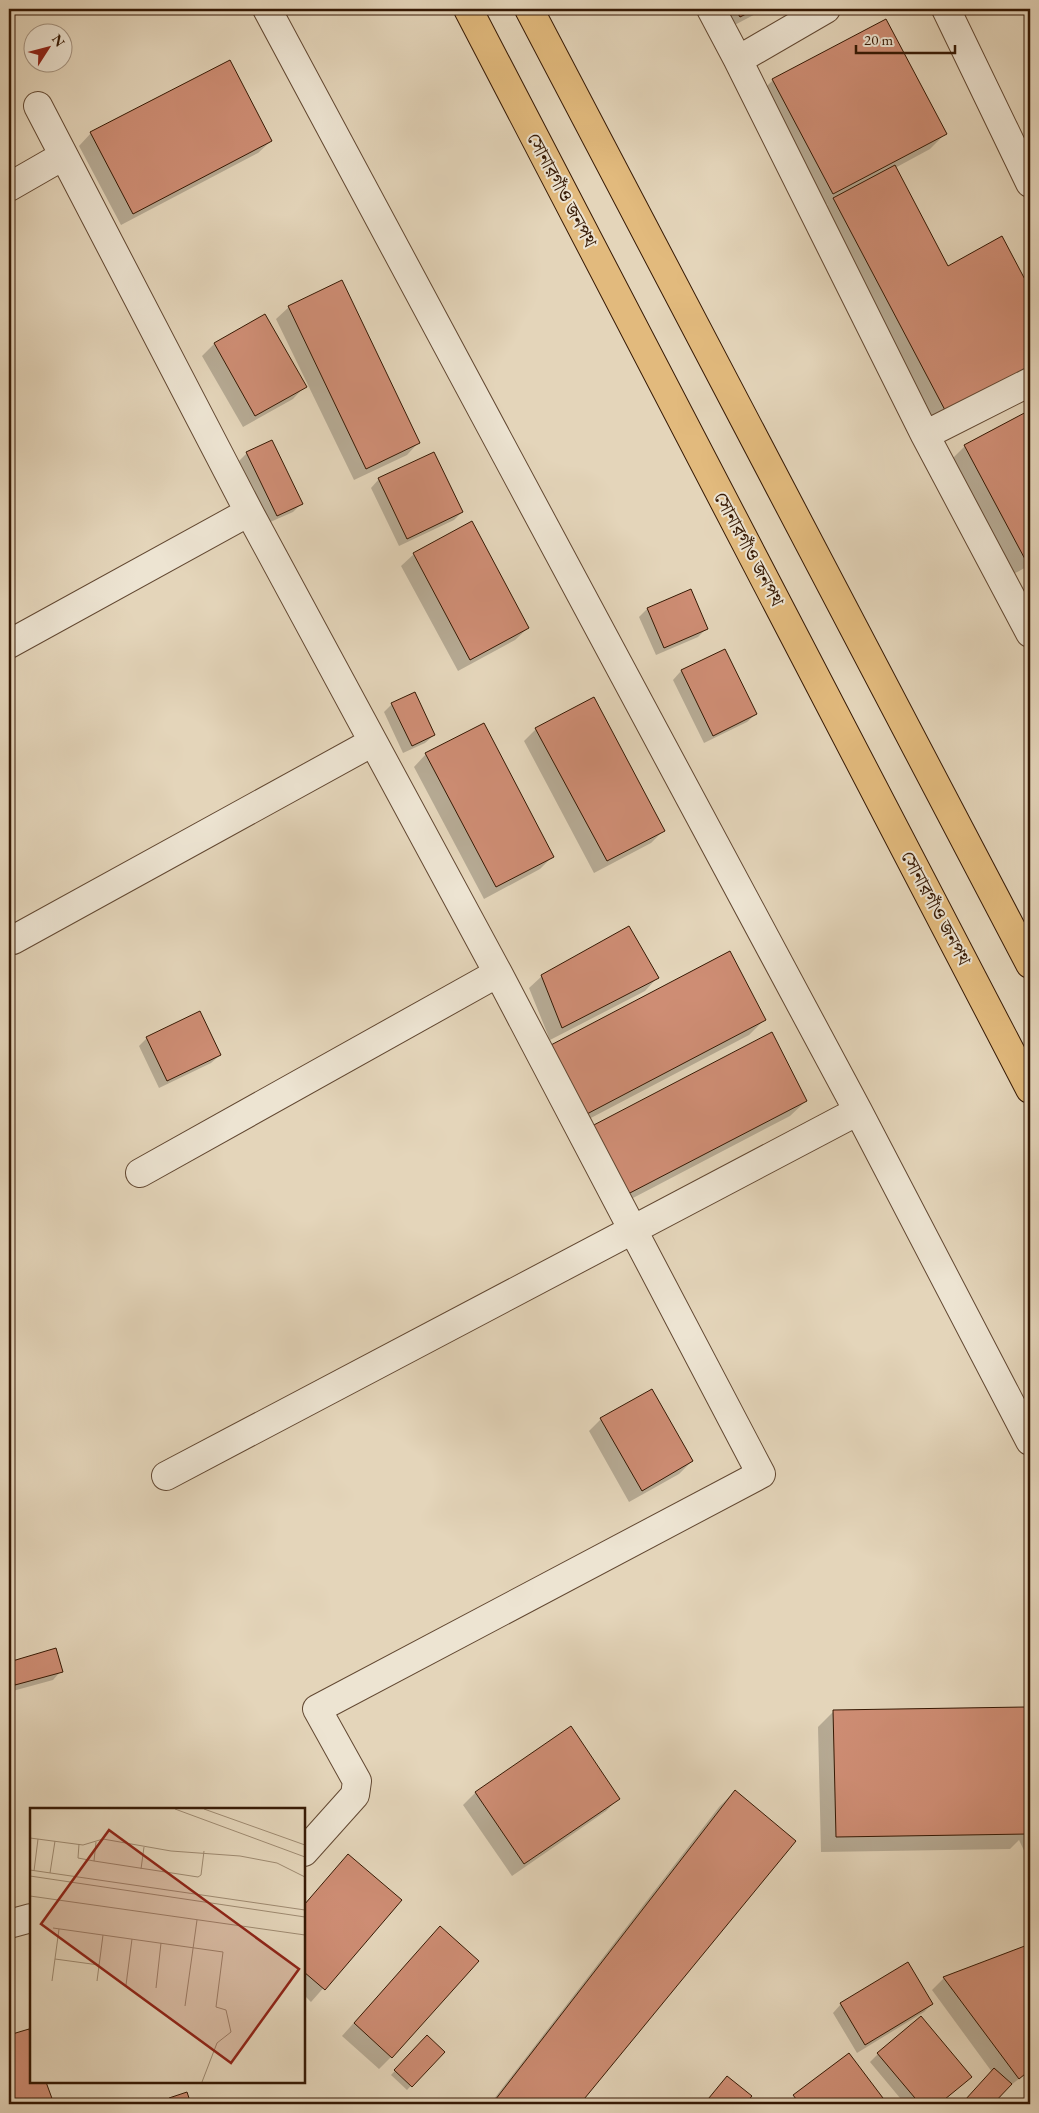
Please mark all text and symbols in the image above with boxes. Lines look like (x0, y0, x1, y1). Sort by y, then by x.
north arrow (22, 22, 72, 72)
scale bar (856, 22, 955, 54)
text: N (48, 30, 70, 51)
text: 20 m (864, 30, 893, 49)
street label: সোনারগাঁও জনপথ (521, 128, 603, 253)
street label: সোনারগাঁও জনপথ (708, 487, 790, 612)
street label: সোনারগাঁও জনপথ (895, 846, 977, 971)
inset map (30, 1808, 305, 2083)

